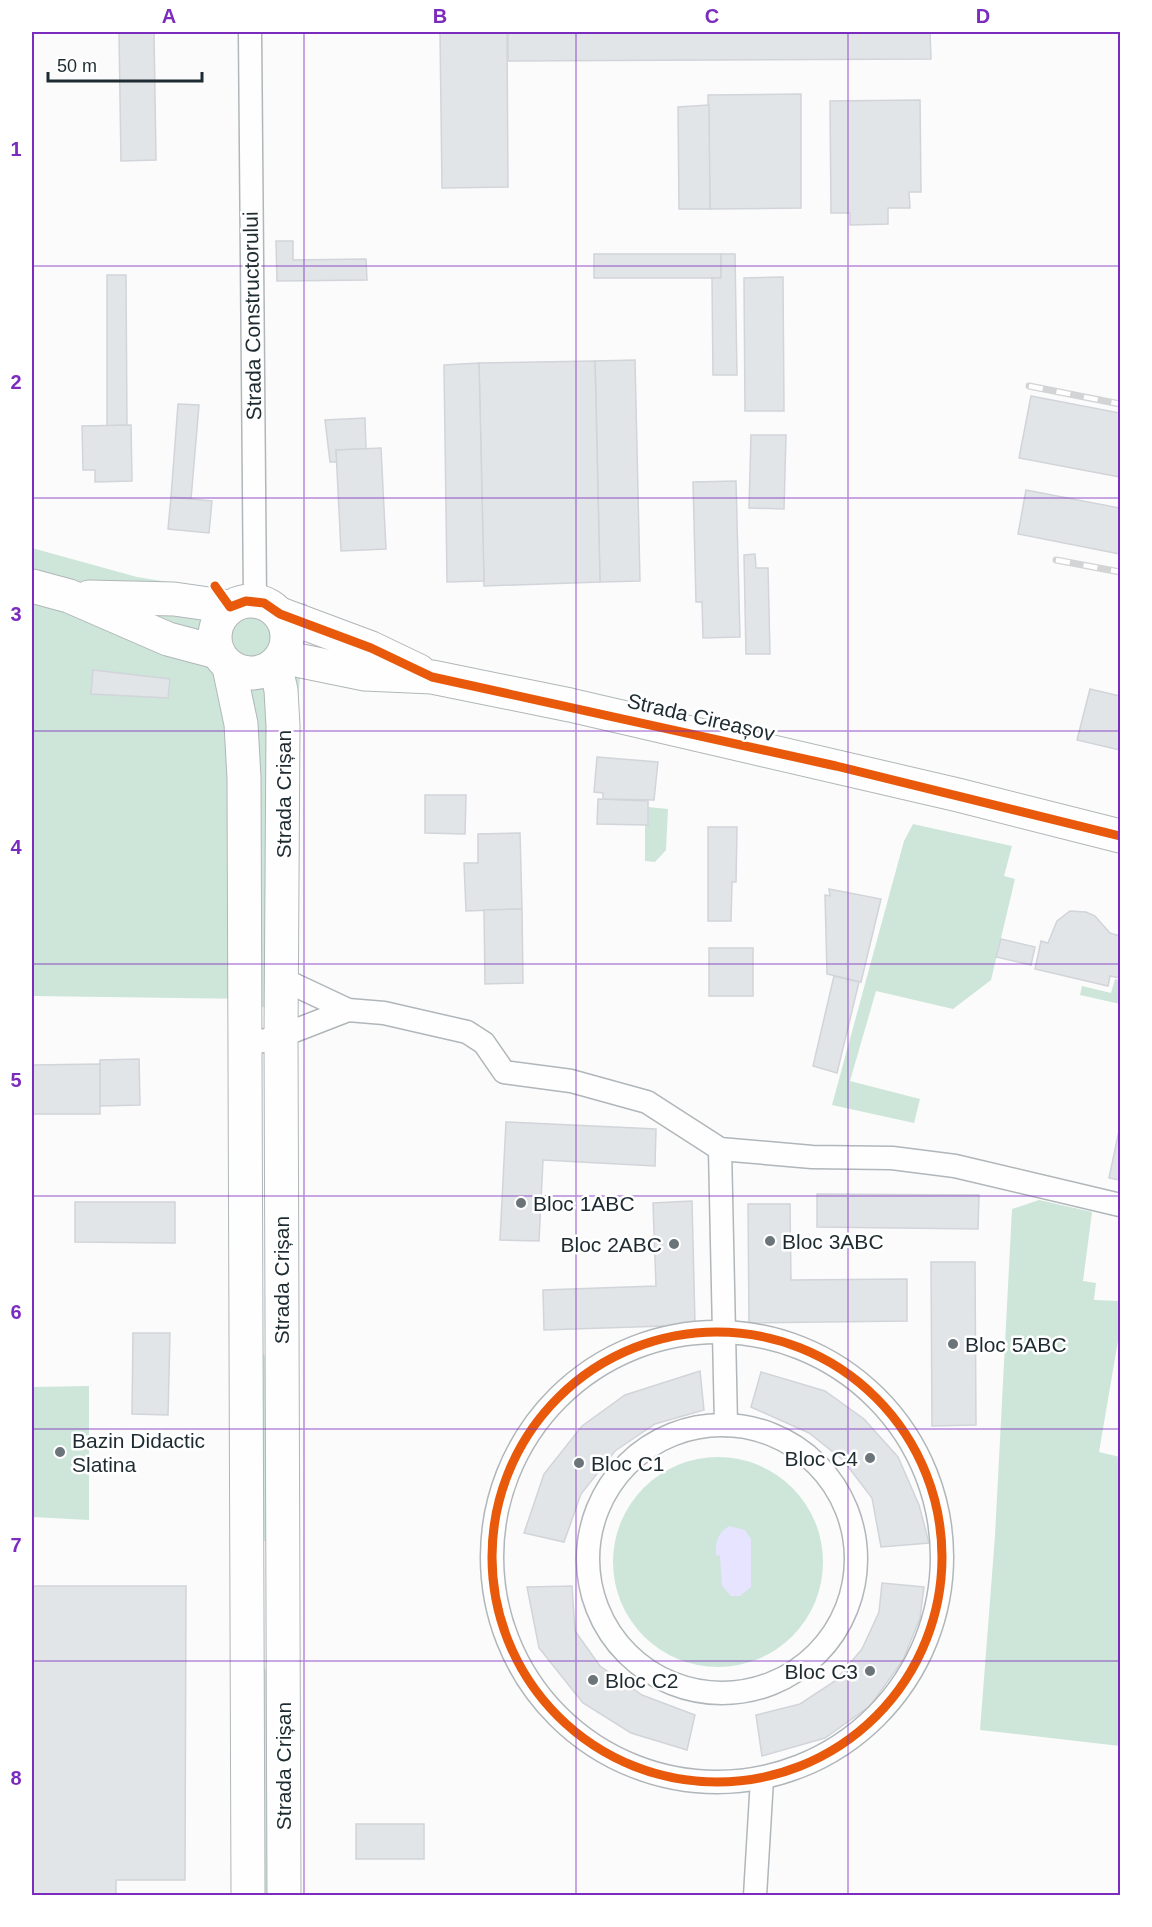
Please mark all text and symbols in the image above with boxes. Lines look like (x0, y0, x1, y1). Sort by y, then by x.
text: A (162, 5, 176, 27)
text: B (433, 5, 447, 27)
text: C (705, 5, 719, 27)
text: D (976, 5, 990, 27)
scale bar (48, 45, 202, 83)
text: 50 m (57, 56, 97, 76)
text: 1 (10, 138, 22, 160)
street label: Strada Constructorului (239, 211, 265, 421)
text: 2 (10, 371, 22, 393)
text: 3 (10, 603, 22, 625)
street label: Strada Cireașov (625, 689, 777, 745)
street label: Strada Crișan (272, 730, 295, 858)
text: 4 (10, 836, 22, 858)
text: 5 (10, 1069, 22, 1091)
place label: Bloc 1ABC (533, 1192, 635, 1215)
marker: Bloc 1ABC (514, 1196, 528, 1210)
street label: Strada Crișan (270, 1216, 293, 1344)
place label: Bloc 3ABC (782, 1230, 884, 1253)
place label: Bloc 2ABC (560, 1233, 662, 1256)
marker: Bloc 3ABC (763, 1234, 777, 1248)
marker: Bloc 2ABC (667, 1237, 681, 1251)
text: 6 (10, 1301, 22, 1323)
place label: Bloc 5ABC (965, 1333, 1067, 1356)
marker: Bloc 5ABC (946, 1337, 960, 1351)
place label: Bazin Didactic Slatina (72, 1429, 205, 1476)
marker: Bazin Didactic Slatina (53, 1445, 67, 1459)
place label: Bloc C4 (784, 1447, 858, 1470)
marker: Bloc C4 (863, 1451, 877, 1465)
place label: Bloc C1 (591, 1452, 665, 1475)
marker: Bloc C1 (572, 1456, 586, 1470)
text: 7 (10, 1534, 22, 1556)
place label: Bloc C3 (784, 1660, 858, 1683)
marker: Bloc C3 (863, 1664, 877, 1678)
place label: Bloc C2 (605, 1669, 679, 1692)
marker: Bloc C2 (586, 1673, 600, 1687)
street label: Strada Crișan (272, 1702, 295, 1830)
text: 8 (10, 1767, 22, 1789)

